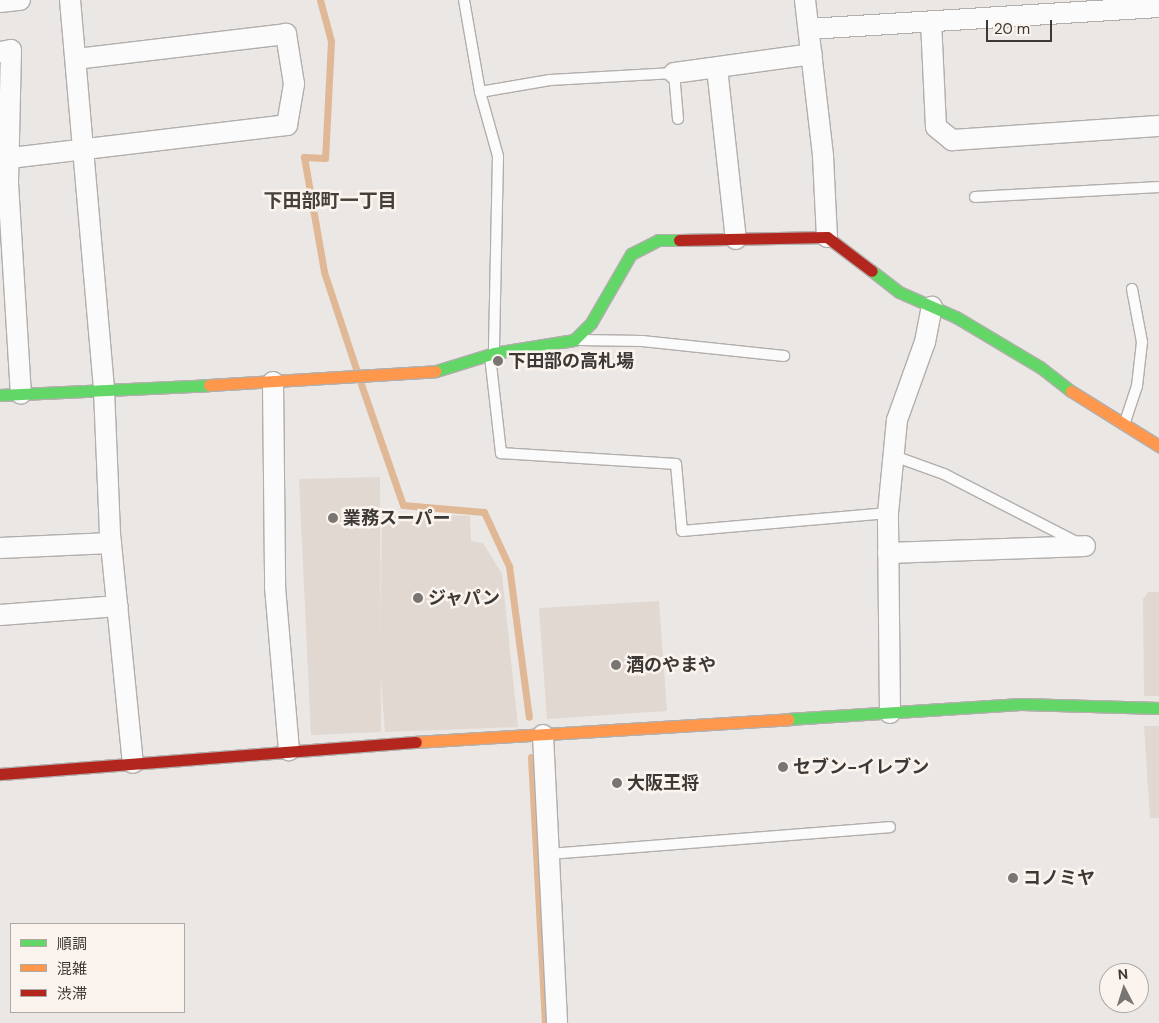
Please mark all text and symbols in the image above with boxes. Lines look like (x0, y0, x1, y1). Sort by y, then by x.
scale bar (989, 10, 1055, 42)
text: 20 m (994, 19, 1030, 39)
district label: 下田部町一丁目 (264, 190, 396, 212)
place label: 下田部の高札場 (508, 350, 634, 372)
marker: 下田部の高札場 (492, 355, 504, 367)
place label: 業務スーパー (343, 507, 451, 529)
marker: 業務スーパー (327, 512, 339, 524)
place label: ジャパン (428, 587, 500, 609)
marker: ジャパン (412, 592, 424, 604)
place label: 酒のやまや (626, 654, 716, 676)
marker: 酒のやまや (610, 659, 622, 671)
place label: セブン-イレブン (793, 756, 929, 778)
marker: セブン-イレブン (777, 761, 789, 773)
place label: 大阪王将 (627, 772, 699, 794)
marker: 大阪王将 (611, 777, 623, 789)
place label: コノミヤ (1023, 867, 1095, 889)
marker: コノミヤ (1007, 872, 1019, 884)
legend (10, 923, 185, 1013)
text: 順調 (57, 934, 87, 954)
text: 混雑 (57, 959, 87, 979)
north arrow (1099, 963, 1149, 1013)
text: N (1117, 965, 1129, 983)
text: 渋滞 (57, 984, 87, 1004)

